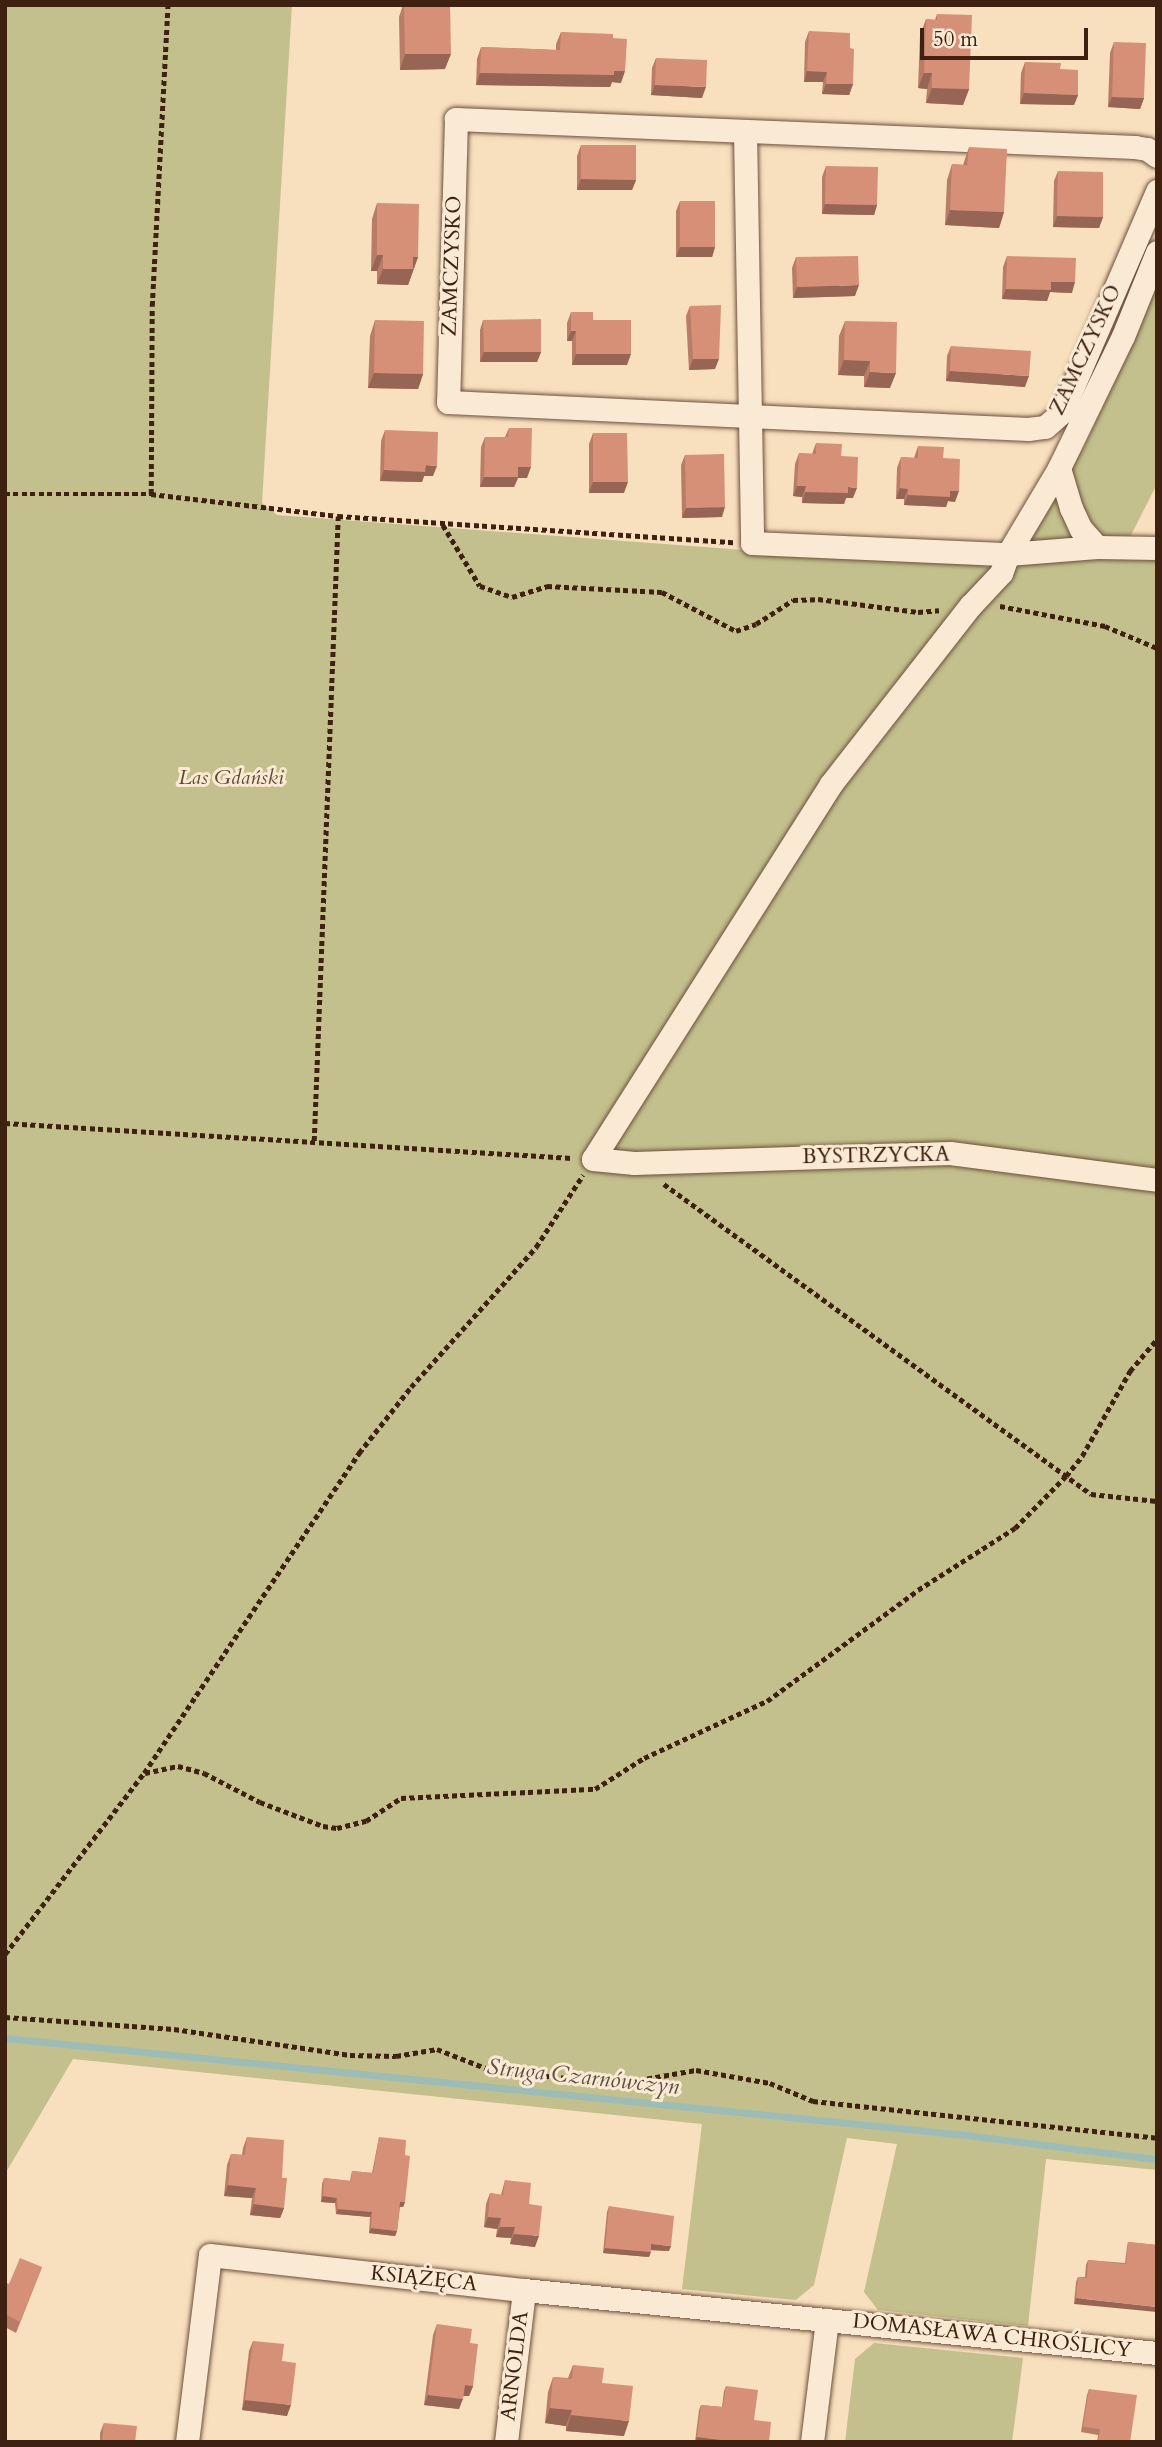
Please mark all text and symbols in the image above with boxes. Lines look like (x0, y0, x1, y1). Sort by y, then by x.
scale bar (924, 14, 1092, 58)
text: 50 m (933, 25, 978, 54)
street label: ZAMCZYSKO (437, 195, 467, 337)
street label: ZAMCZYSKO (1045, 281, 1127, 419)
park label: Las Gdański (178, 765, 284, 791)
street label: BYSTRZYCKA (802, 1142, 950, 1170)
water label: Struga Czarnówczyn (486, 2053, 680, 2101)
street label: KSIĄŻĘCA (369, 2261, 479, 2297)
street label: DOMASŁAWA CHROŚLICY (851, 2309, 1133, 2363)
street label: ARNOLDA (496, 2310, 534, 2422)

